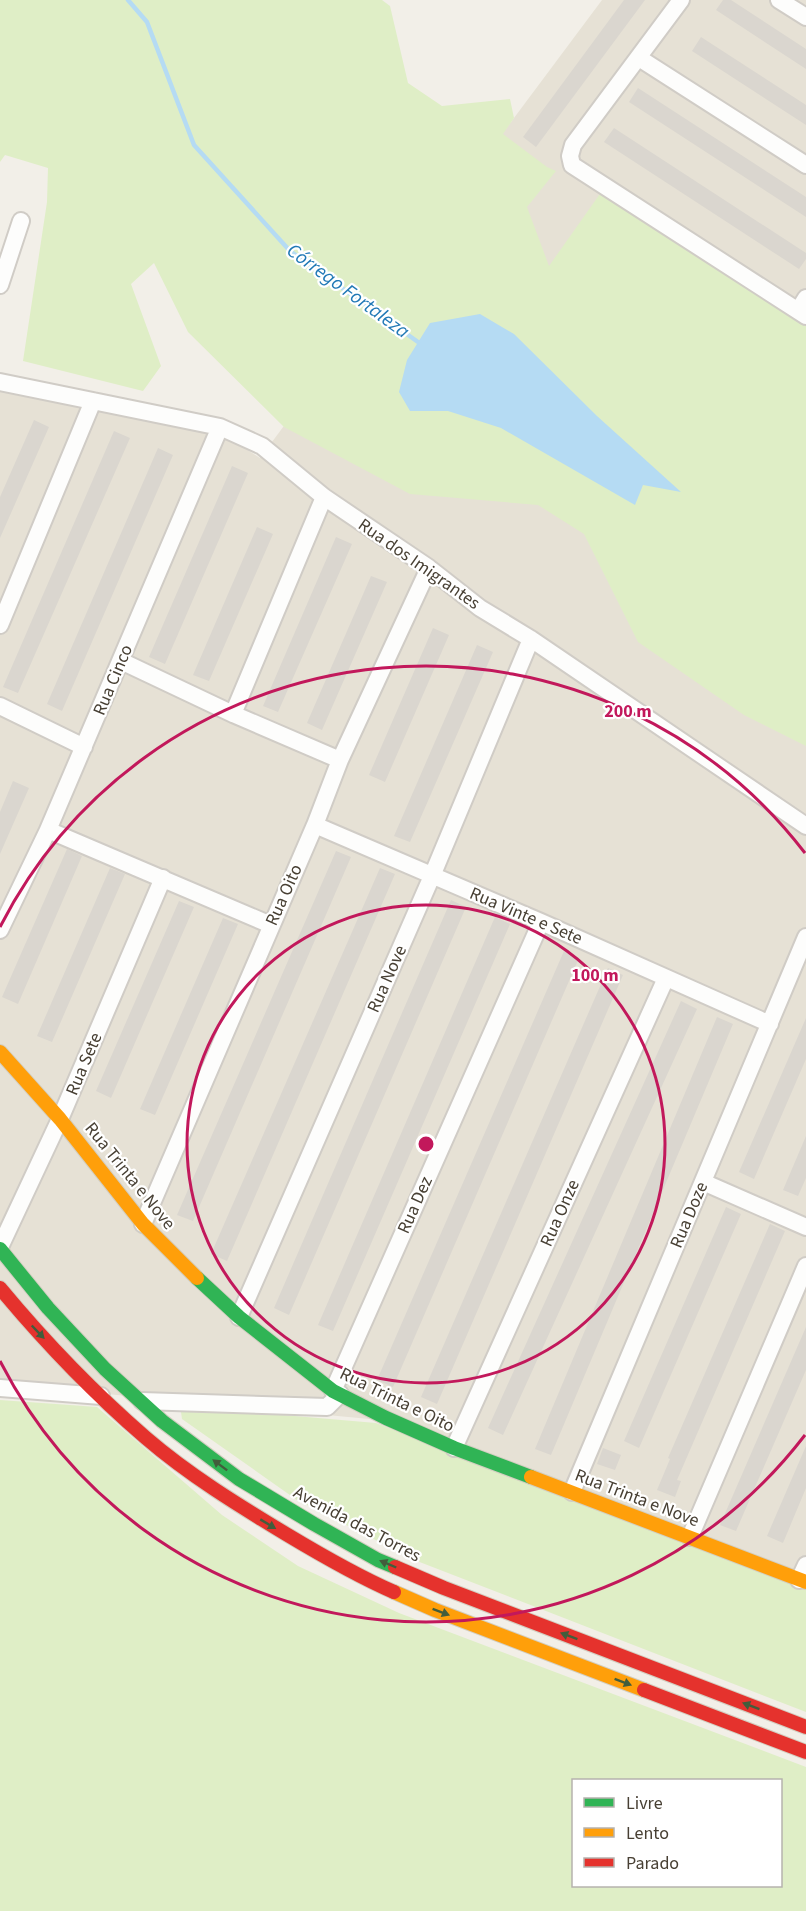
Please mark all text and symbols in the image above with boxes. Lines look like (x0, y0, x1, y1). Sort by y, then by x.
water label: Córrego Fortaleza (281, 237, 415, 345)
street label: Rua dos Imigrantes (353, 513, 485, 615)
street label: Rua Cinco (87, 641, 139, 719)
text: 200 m (604, 699, 652, 724)
street label: Rua Oito (259, 860, 309, 930)
street label: Rua Vinte e Sete (466, 881, 586, 951)
street label: Rua Nove (361, 941, 413, 1017)
text: 100 m (571, 963, 619, 988)
street label: Rua Sete (60, 1029, 108, 1099)
street label: Rua Trinta e Nove (79, 1117, 181, 1235)
centre of rings (416, 1134, 436, 1154)
street label: Rua Dez (391, 1172, 439, 1238)
street label: Rua Onze (534, 1175, 586, 1250)
street label: Rua Doze (664, 1178, 714, 1252)
one-way arrow (31, 1325, 45, 1339)
street label: Rua Trinta e Oito (335, 1361, 459, 1439)
one-way arrow (213, 1459, 229, 1471)
street label: Rua Trinta e Nove (571, 1463, 703, 1533)
street label: Avenida das Torres (289, 1480, 425, 1568)
one-way arrow (260, 1518, 276, 1529)
one-way arrow (379, 1559, 397, 1569)
one-way arrow (432, 1608, 450, 1617)
one-way arrow (560, 1631, 578, 1641)
one-way arrow (614, 1678, 632, 1687)
one-way arrow (742, 1701, 760, 1711)
legend (572, 1779, 782, 1887)
text: Livre (626, 1791, 663, 1816)
text: Lento (626, 1821, 669, 1846)
text: Parado (626, 1851, 679, 1876)

